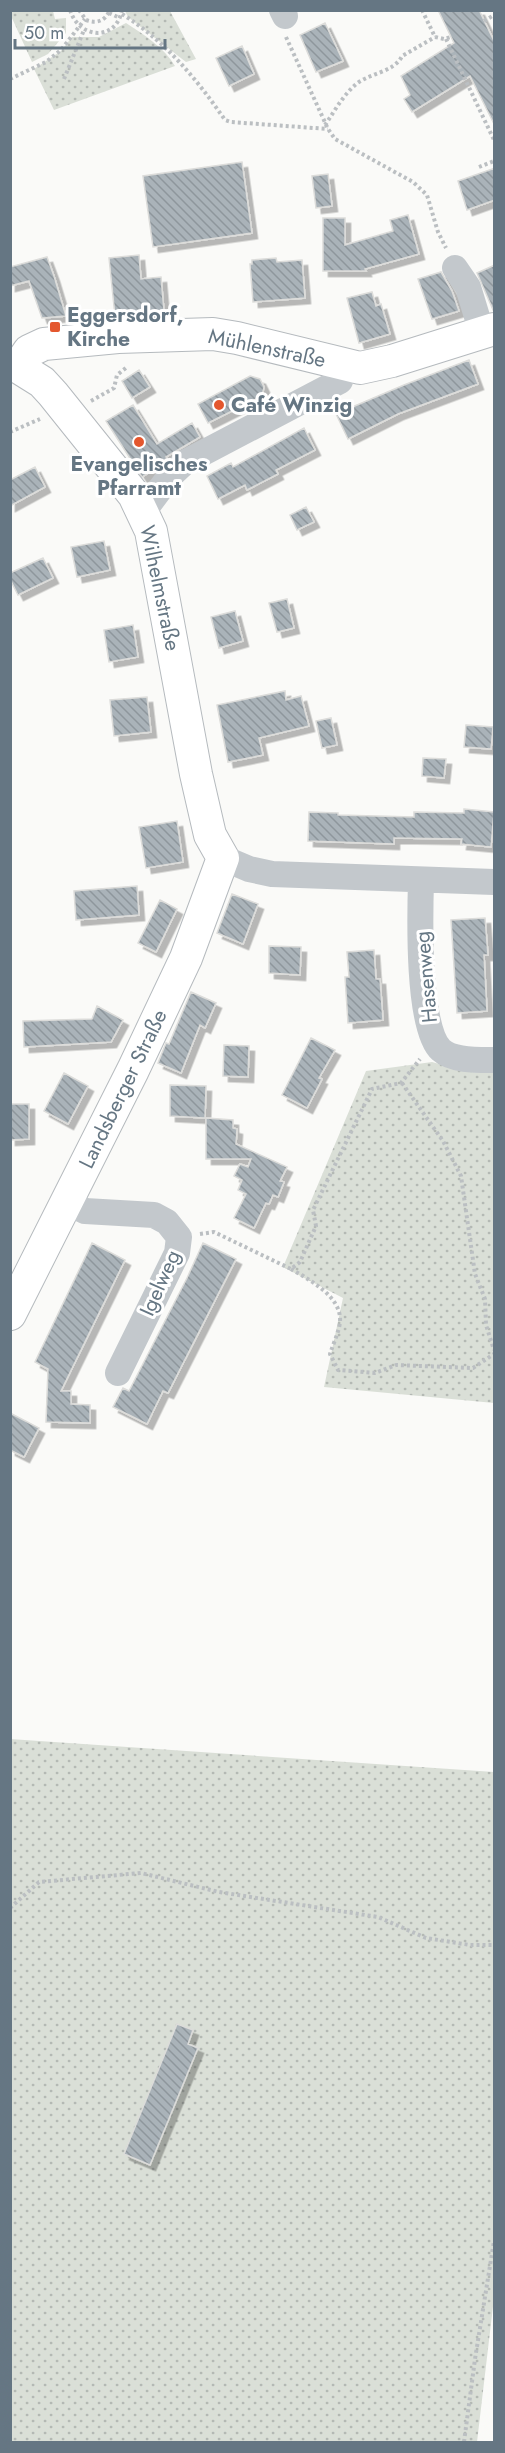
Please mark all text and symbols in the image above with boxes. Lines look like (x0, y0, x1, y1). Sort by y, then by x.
scale bar (15, 12, 165, 50)
text: 50 m (24, 20, 64, 46)
place label: Eggersdorf, Kirche (67, 300, 184, 354)
marker: Eggersdorf, Kirche (48, 320, 62, 334)
street label: Mühlenstraße (206, 321, 329, 375)
place label: Café Winzig (231, 390, 352, 420)
marker: Café Winzig (212, 398, 226, 412)
marker: Evangelisches Pfarramt (132, 435, 146, 449)
place label: Evangelisches Pfarramt (71, 449, 208, 503)
street label: Wilhelmstraße (132, 522, 188, 654)
street label: Hasenweg (407, 930, 445, 1024)
street label: Landsberger Straße (71, 1004, 175, 1174)
street label: Igelweg (132, 1245, 188, 1321)

